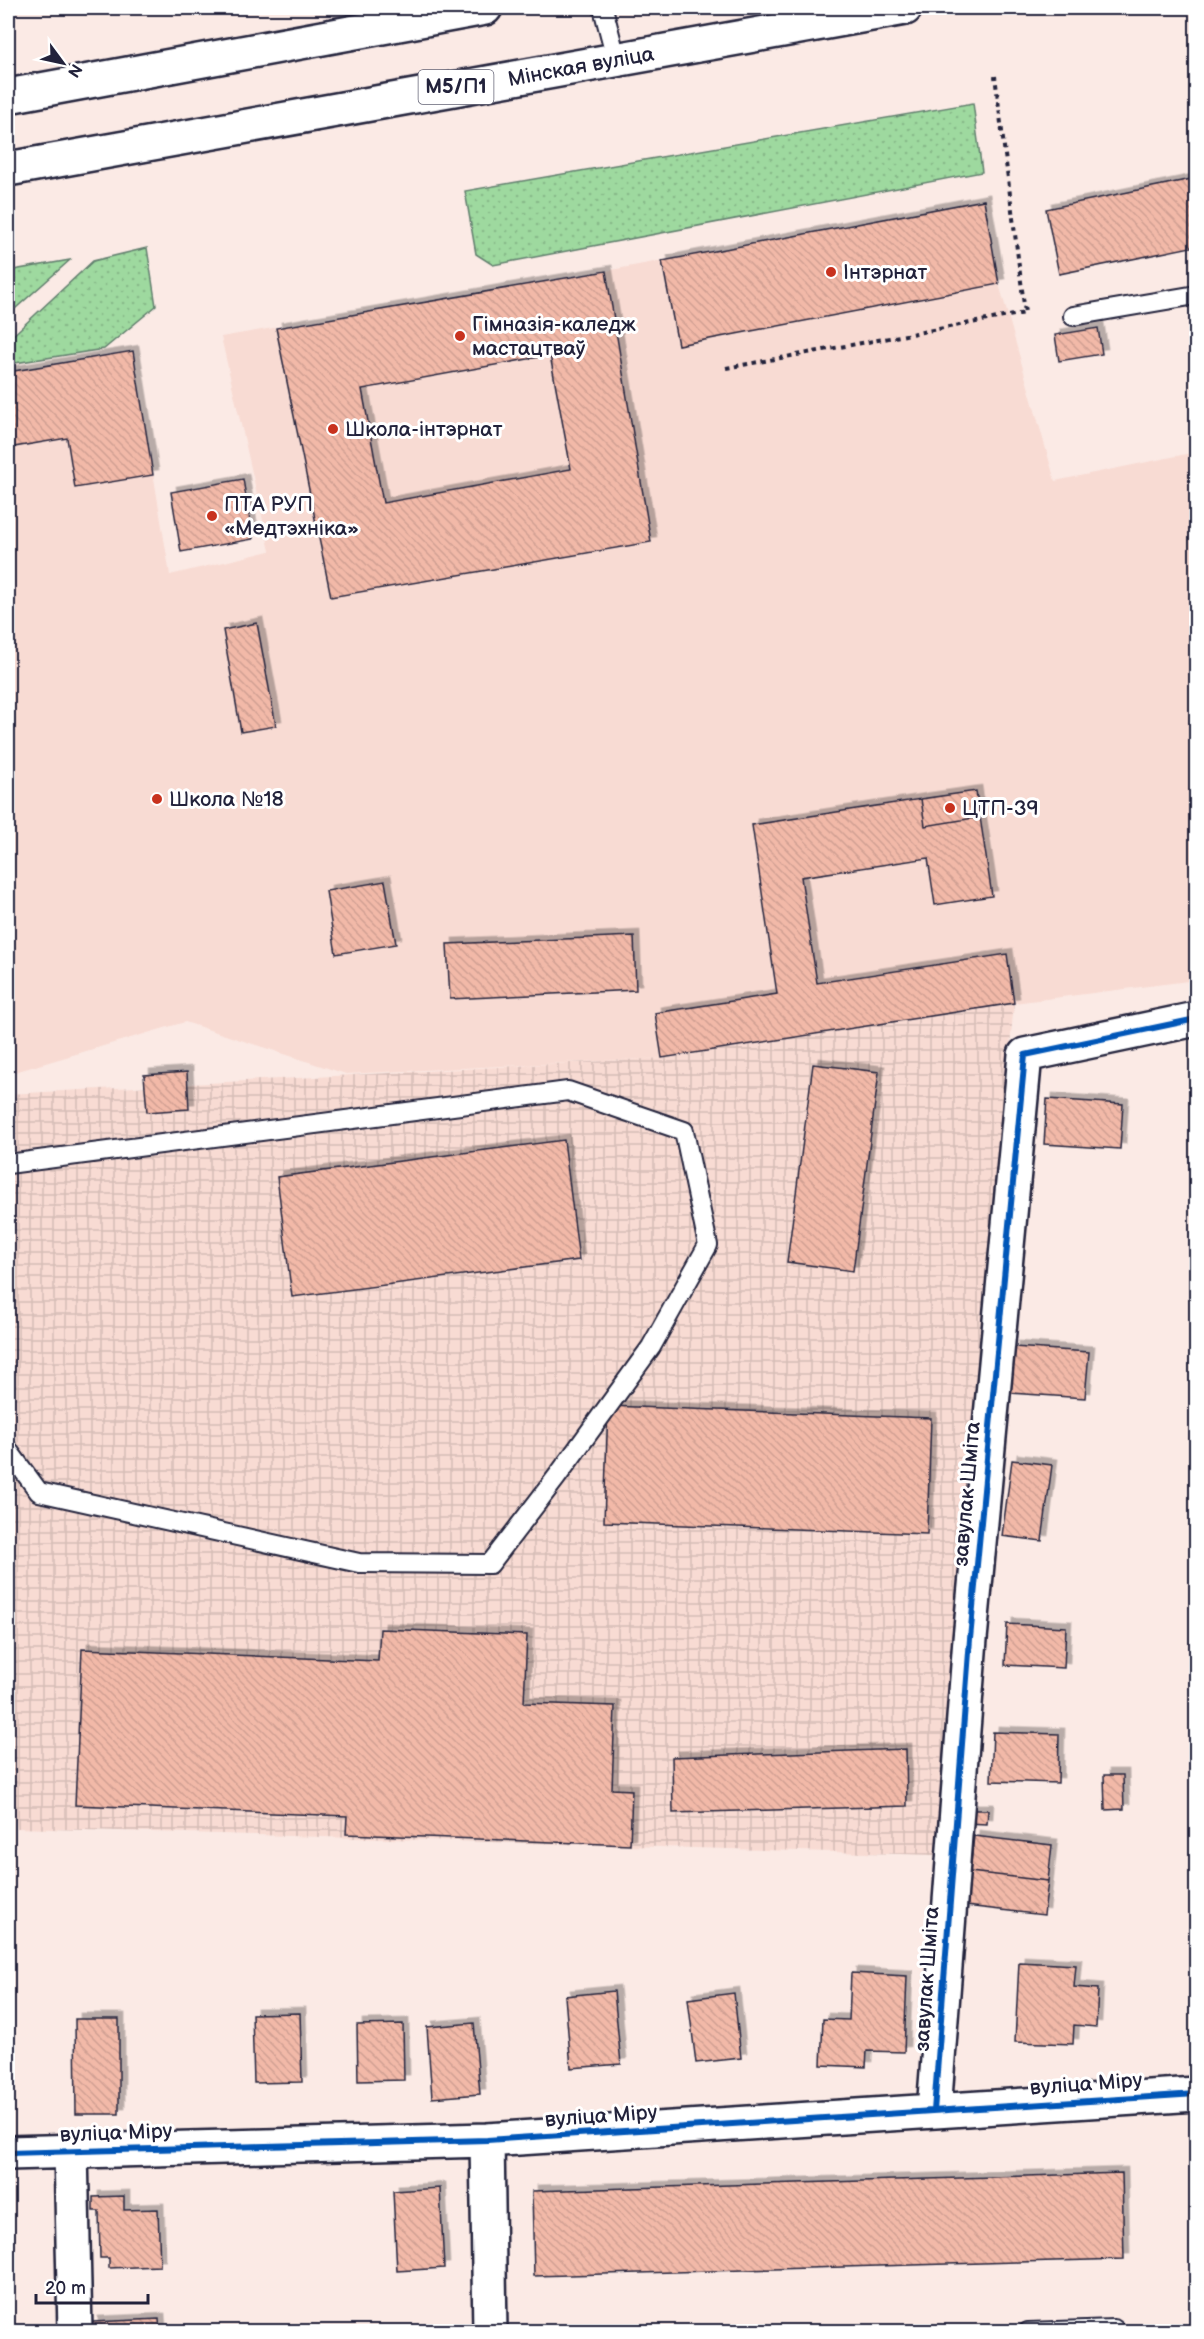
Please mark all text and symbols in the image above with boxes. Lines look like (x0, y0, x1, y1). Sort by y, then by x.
north arrow (33, 33, 93, 93)
street label: Мінская вуліца (506, 41, 657, 92)
text: N (63, 60, 86, 81)
road number: М5/П1 (418, 70, 494, 104)
place label: Інтэрнат (843, 260, 928, 285)
marker: Інтэрнат (824, 265, 838, 279)
place label: Гімназія-каледж мастацтваў (472, 312, 636, 361)
marker: Гімназія-каледж мастацтваў (453, 329, 467, 343)
place label: Школа-інтэрнат (345, 417, 503, 442)
marker: Школа-інтэрнат (326, 422, 340, 436)
place label: ПТА РУП «Медтэхніка» (224, 492, 359, 541)
marker: ПТА РУП «Медтэхніка» (205, 509, 219, 523)
place label: Школа №18 (169, 787, 284, 812)
marker: Школа №18 (150, 792, 164, 806)
place label: ЦТП-39 (962, 796, 1039, 821)
marker: ЦТП-39 (943, 801, 957, 815)
street label: завулак Шміта (948, 1420, 986, 1568)
street label: завулак Шміта (909, 1905, 945, 2052)
street label: вуліца Міру (1029, 2068, 1143, 2100)
street label: вуліца Міру (544, 2100, 658, 2132)
street label: вуліца Міру (59, 2119, 173, 2147)
scale bar (36, 2267, 148, 2305)
text: 20 m (45, 2278, 86, 2299)

